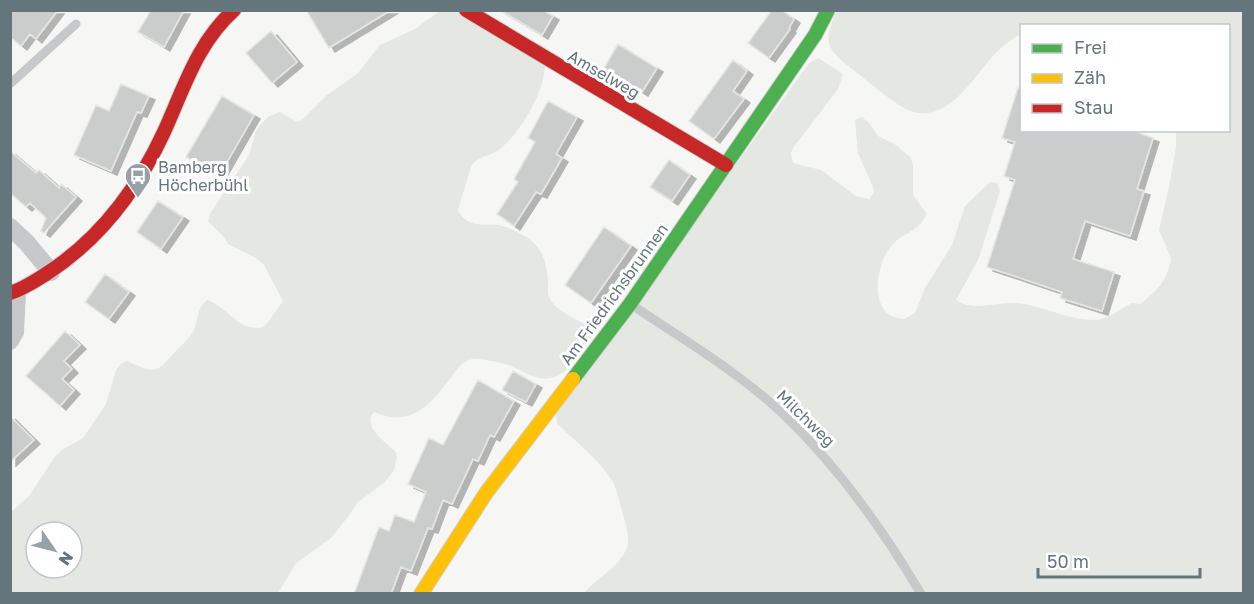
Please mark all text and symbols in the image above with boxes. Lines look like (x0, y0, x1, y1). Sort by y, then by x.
legend (1020, 24, 1230, 132)
text: Frei (1074, 36, 1107, 58)
street label: Amselweg (565, 45, 643, 103)
text: Zäh (1074, 66, 1106, 88)
text: Stau (1074, 96, 1113, 118)
place label: Bamberg Höcherbühl (158, 157, 248, 195)
bus stop icon: Bamberg Höcherbühl (123, 161, 153, 199)
street label: Am Friedrichsbrunnen (556, 219, 672, 369)
street label: Milchweg (773, 385, 839, 451)
north arrow (24, 520, 84, 580)
scale bar (1038, 541, 1200, 579)
text: N (55, 548, 78, 569)
text: 50 m (1047, 550, 1089, 572)

